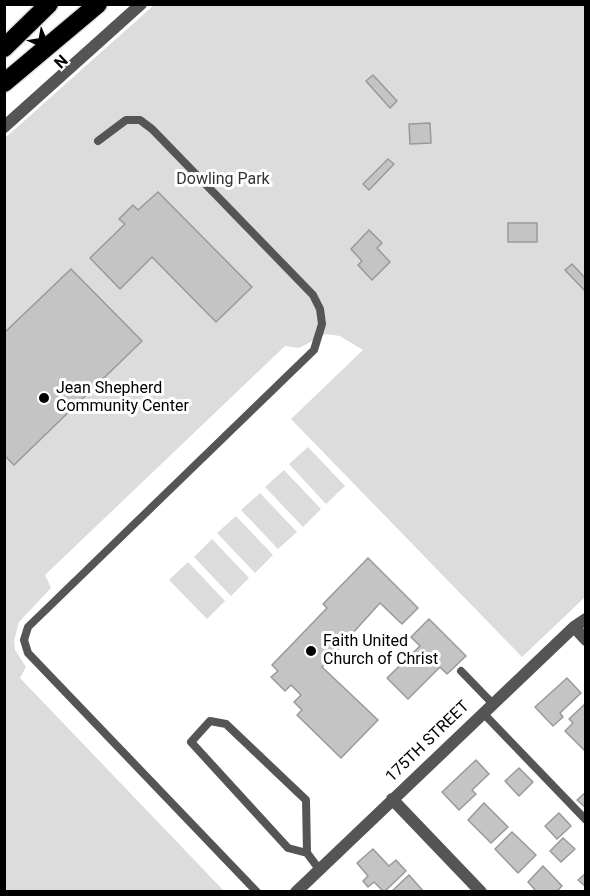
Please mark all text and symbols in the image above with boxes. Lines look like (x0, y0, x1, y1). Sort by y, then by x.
north arrow (18, 18, 78, 78)
text: N (50, 51, 72, 72)
park label: Dowling Park (176, 170, 270, 190)
place label: Jean Shepherd Community Center (56, 379, 189, 417)
marker: Jean Shepherd Community Center (37, 391, 51, 405)
place label: Faith United Church of Christ (323, 632, 438, 670)
marker: Faith United Church of Christ (304, 644, 318, 658)
street label: 175TH STREET (382, 697, 474, 787)

